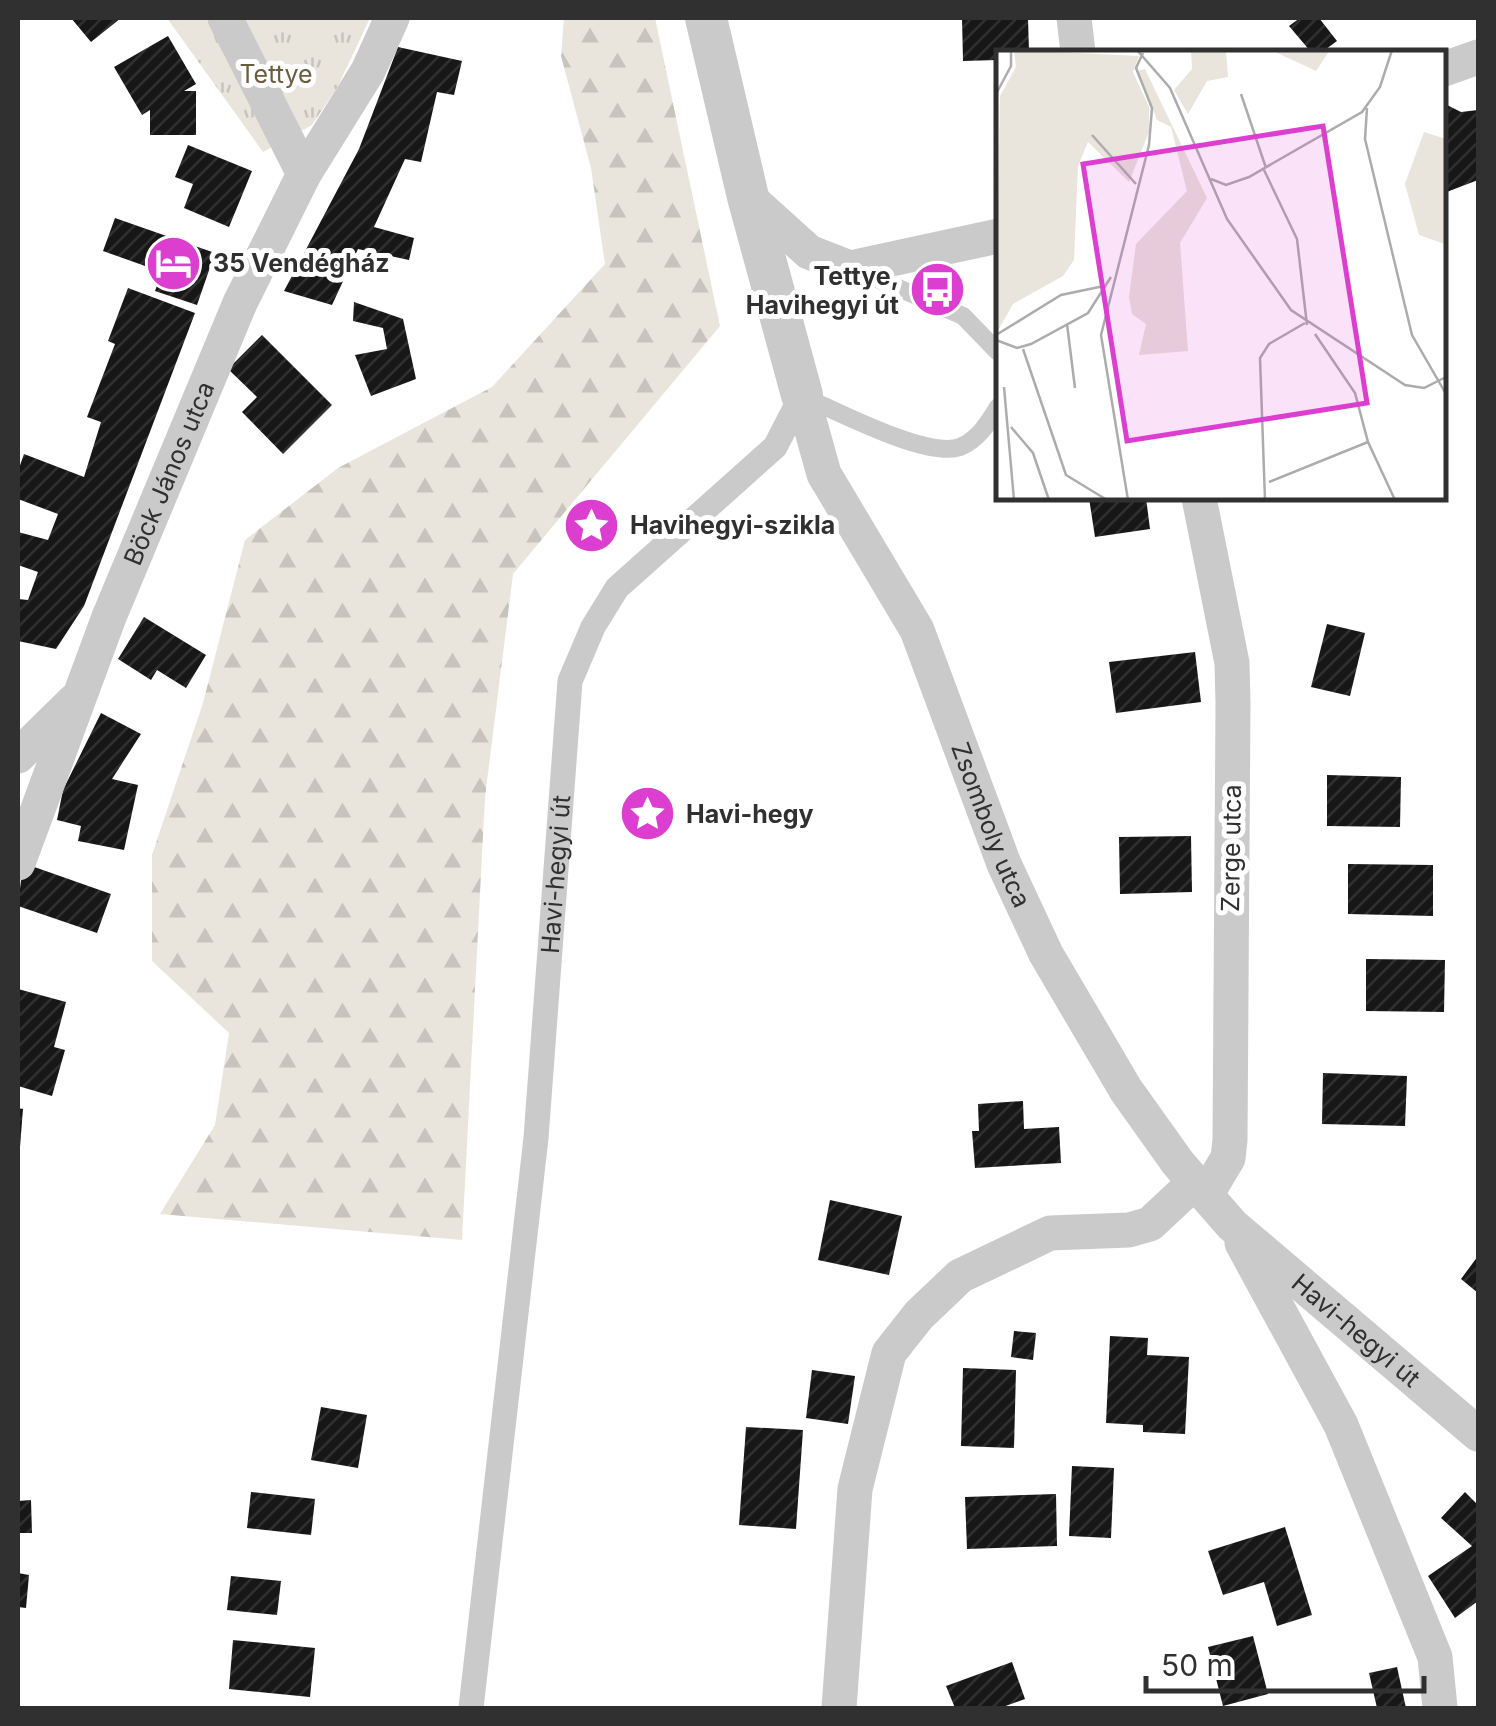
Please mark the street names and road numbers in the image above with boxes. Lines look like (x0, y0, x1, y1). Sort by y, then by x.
street label: Böck János utca (117, 377, 221, 570)
street label: Zsomboly utca (945, 738, 1037, 912)
street label: Zerge utca (1215, 784, 1247, 912)
street label: Havi-hegyi út (535, 794, 576, 955)
street label: Havi-hegyi út (1286, 1268, 1426, 1393)

